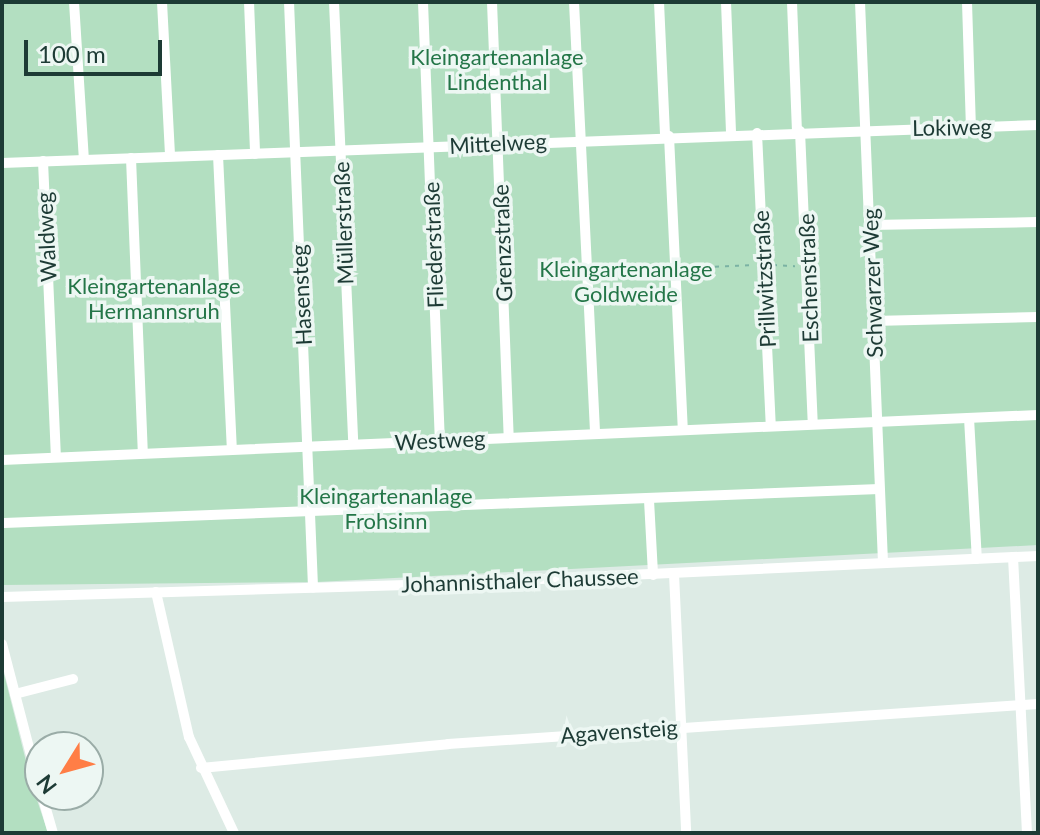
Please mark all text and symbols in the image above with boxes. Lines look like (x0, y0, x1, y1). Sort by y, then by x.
scale bar (28, 24, 166, 74)
text: 100 m (38, 39, 106, 68)
park label: Kleingartenanlage Lindenthal (410, 43, 584, 94)
street label: Lokiweg (912, 113, 992, 141)
street label: Mittelweg (449, 127, 547, 159)
street label: Müllerstraße (328, 161, 358, 285)
street label: Fliederstraße (418, 181, 448, 309)
street label: Grenzstraße (487, 184, 517, 302)
street label: Waldweg (30, 191, 62, 283)
street label: Schwarzer Weg (856, 207, 888, 359)
street label: Prillwitzstraße (747, 210, 781, 348)
street label: Eschenstraße (793, 213, 823, 343)
street label: Hasensteg (285, 244, 317, 346)
park label: Kleingartenanlage Goldweide (539, 255, 713, 306)
park label: Kleingartenanlage Hermannsruh (67, 272, 241, 324)
street label: Westweg (394, 424, 486, 456)
park label: Kleingartenanlage Frohsinn (299, 482, 473, 534)
street label: Johannisthaler Chaussee (401, 563, 639, 597)
street label: Agavensteig (559, 714, 679, 748)
north arrow (24, 731, 104, 811)
text: N (30, 770, 62, 799)

